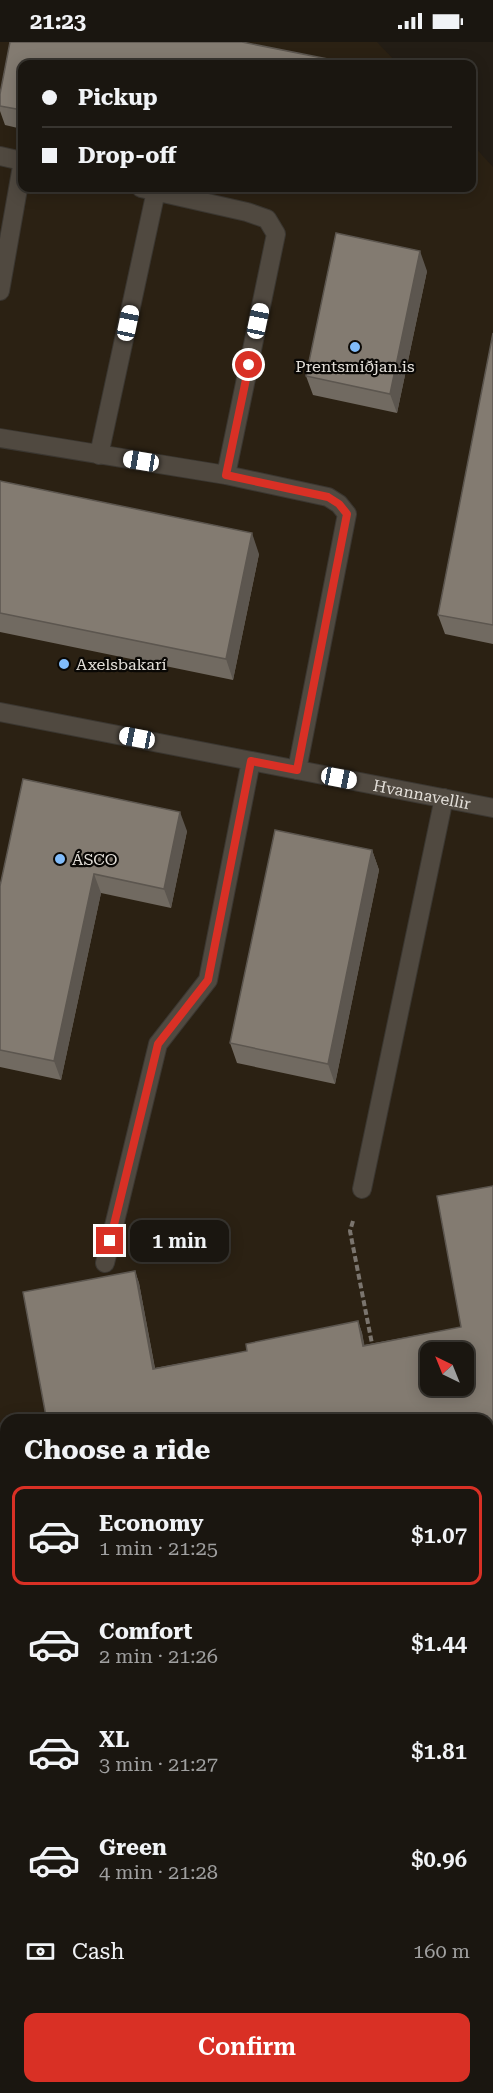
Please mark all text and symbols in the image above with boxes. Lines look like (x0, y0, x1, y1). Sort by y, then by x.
text: 21:23 (30, 9, 86, 34)
text: Pickup (78, 85, 158, 110)
text: Drop-off (78, 143, 176, 168)
car (245, 302, 271, 340)
car (115, 304, 141, 342)
marker: Prentsmiðjan.is (348, 340, 362, 354)
route start (235, 351, 262, 378)
place label: Prentsmiðjan.is (295, 357, 415, 376)
car (122, 449, 160, 473)
place label: Axelsbakarí (76, 655, 167, 674)
marker: Axelsbakarí (57, 657, 71, 671)
car (118, 726, 156, 750)
car (320, 766, 358, 790)
street label: Hvannavellir (372, 776, 473, 814)
place label: ÁSCO (72, 850, 118, 869)
marker: ÁSCO (53, 852, 67, 866)
callout: 1 min (131, 1220, 230, 1262)
route end (96, 1227, 123, 1254)
text: 1 min (152, 1229, 207, 1253)
north arrow (420, 1342, 474, 1396)
map controls (420, 1342, 474, 1396)
text: Choose a ride (24, 1434, 210, 1466)
icon: car (27, 1509, 81, 1563)
text: Economy (99, 1511, 203, 1536)
text: $1.07 (411, 1523, 467, 1548)
text: 1 min · 21:25 (99, 1536, 218, 1560)
icon: car (27, 1617, 81, 1671)
text: Comfort (99, 1619, 192, 1644)
text: $1.44 (411, 1631, 467, 1656)
text: 2 min · 21:26 (99, 1644, 218, 1668)
icon: car (27, 1725, 81, 1779)
text: XL (99, 1727, 129, 1752)
text: $1.81 (411, 1739, 467, 1764)
text: 3 min · 21:27 (99, 1752, 218, 1776)
icon: car (27, 1833, 81, 1887)
text: Green (99, 1835, 167, 1860)
text: $0.96 (411, 1847, 467, 1872)
text: 4 min · 21:28 (99, 1860, 218, 1884)
icon: cash (24, 1935, 57, 1968)
text: Cash (72, 1939, 124, 1964)
text: 160 m (413, 1939, 470, 1963)
button: Confirm (24, 2013, 470, 2082)

